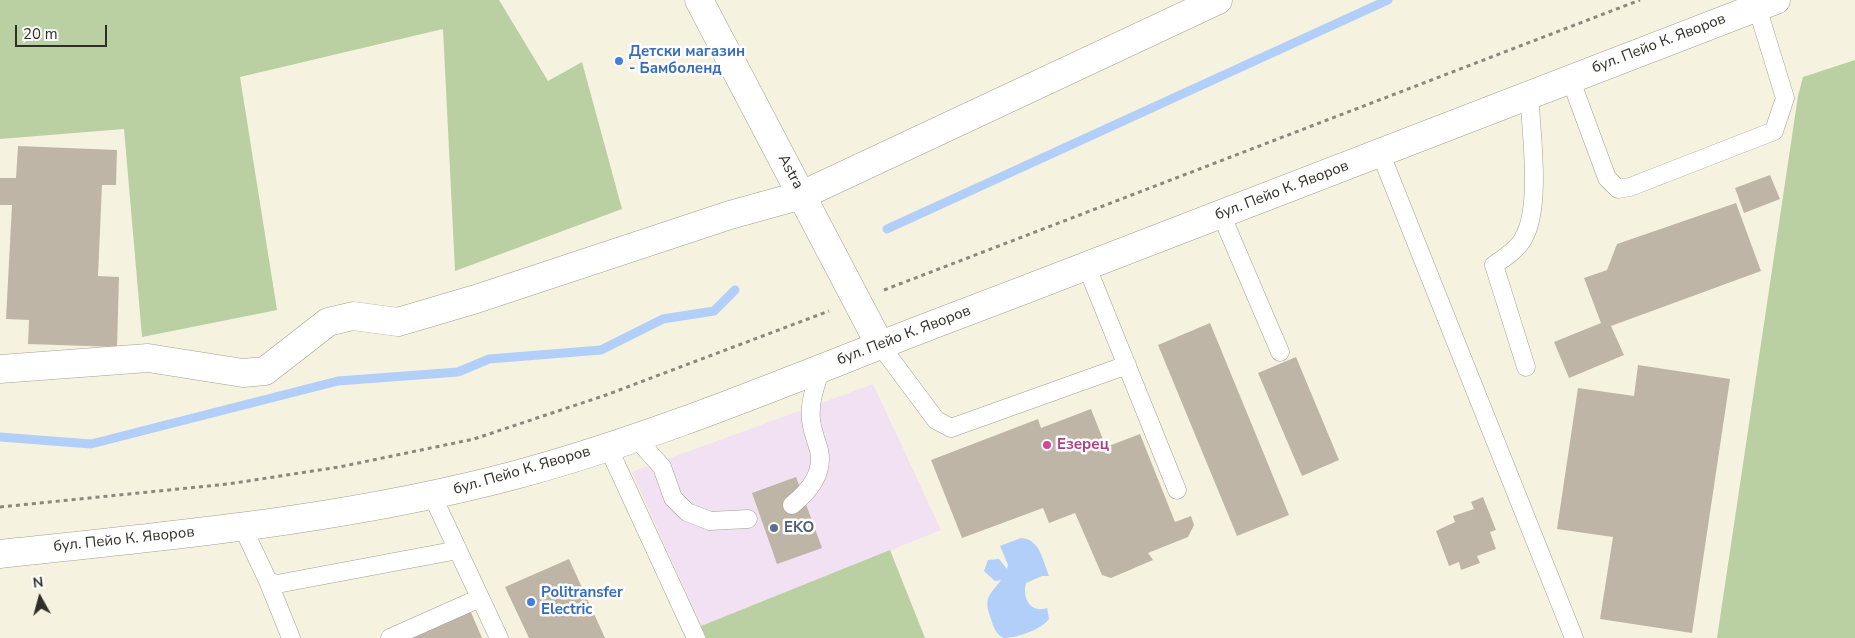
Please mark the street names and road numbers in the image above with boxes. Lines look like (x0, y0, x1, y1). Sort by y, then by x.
street label: бул. Пейо К. Яворов (1590, 10, 1728, 78)
street label: Astra (773, 152, 807, 192)
street label: бул. Пейо К. Яворов (1213, 157, 1351, 225)
street label: бул. Пейо К. Яворов (835, 302, 973, 370)
street label: бул. Пейо К. Яворов (451, 443, 593, 499)
street label: бул. Пейо К. Яворов (53, 524, 195, 556)

